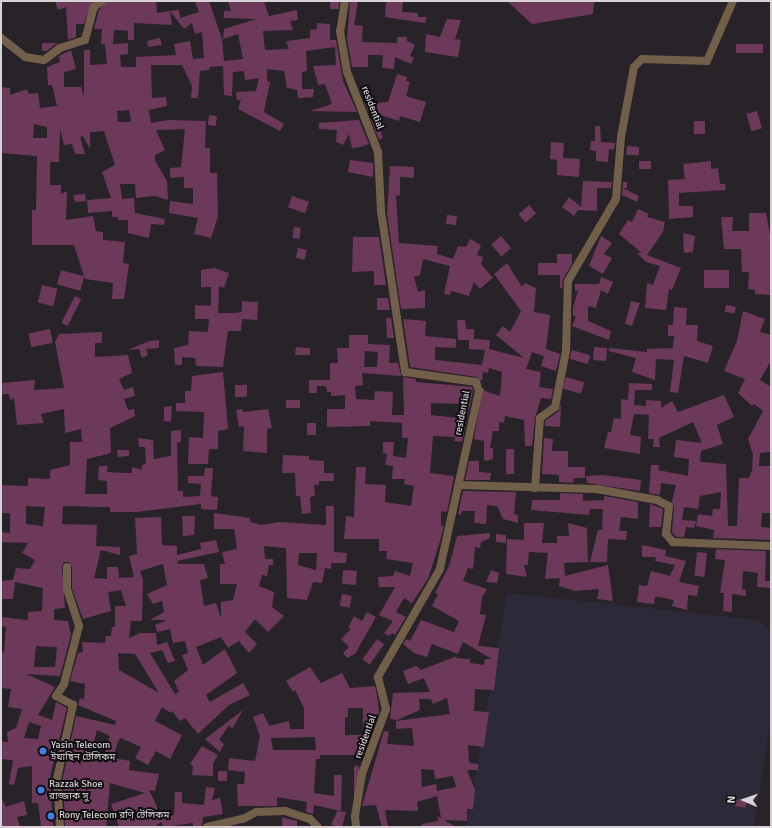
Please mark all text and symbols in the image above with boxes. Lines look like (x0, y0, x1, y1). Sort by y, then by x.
street label: residential (358, 85, 386, 131)
street label: residential (453, 389, 473, 437)
street label: residential (353, 713, 379, 761)
place label: Yasin Telecom ইয়াছিন টেলিকম (51, 739, 115, 762)
marker: Yasin Telecom ইয়াছিন টেলিকম (38, 746, 48, 756)
place label: Razzak Shoe রাজ্জাক সু (49, 778, 102, 802)
north arrow (724, 780, 764, 820)
marker: Razzak Shoe রাজ্জাক সু (36, 785, 46, 795)
text: N (725, 796, 738, 804)
place label: Rony Telecom রণি টেলিকম (59, 810, 169, 822)
marker: Rony Telecom রণি টেলিকম (46, 811, 56, 821)

